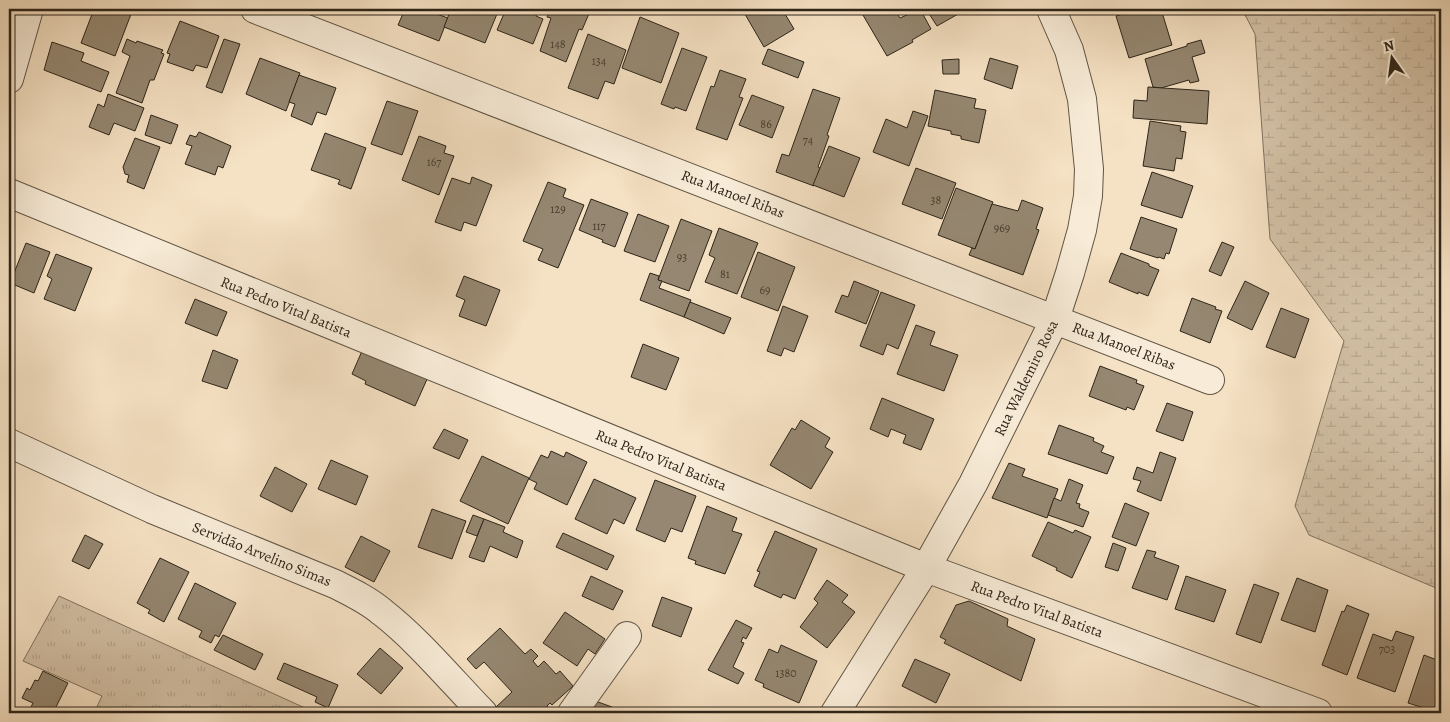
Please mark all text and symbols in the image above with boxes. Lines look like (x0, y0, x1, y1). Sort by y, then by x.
north arrow (1368, 32, 1418, 82)
text: N (1382, 35, 1396, 56)
house number: 148 (550, 36, 566, 52)
house number: 134 (592, 53, 607, 69)
house number: 86 (760, 116, 772, 132)
house number: 74 (803, 132, 814, 148)
house number: 167 (427, 154, 442, 170)
street label: Rua Manoel Ribas (678, 165, 788, 223)
house number: 38 (931, 192, 942, 208)
house number: 129 (550, 201, 566, 217)
house number: 117 (592, 218, 607, 234)
house number: 969 (994, 220, 1010, 236)
house number: 93 (677, 249, 687, 265)
house number: 81 (720, 266, 730, 282)
street label: Rua Pedro Vital Batista (218, 272, 354, 342)
house number: 69 (759, 282, 771, 298)
street label: Rua Waldemiro Rosa (989, 317, 1063, 439)
street label: Rua Manoel Ribas (1069, 317, 1179, 375)
street label: Rua Pedro Vital Batista (593, 425, 729, 495)
street label: Servidão Arvelino Simas (189, 517, 335, 591)
street label: Rua Pedro Vital Batista (968, 576, 1106, 642)
house number: 703 (1379, 641, 1395, 657)
house number: 1380 (775, 665, 797, 681)

